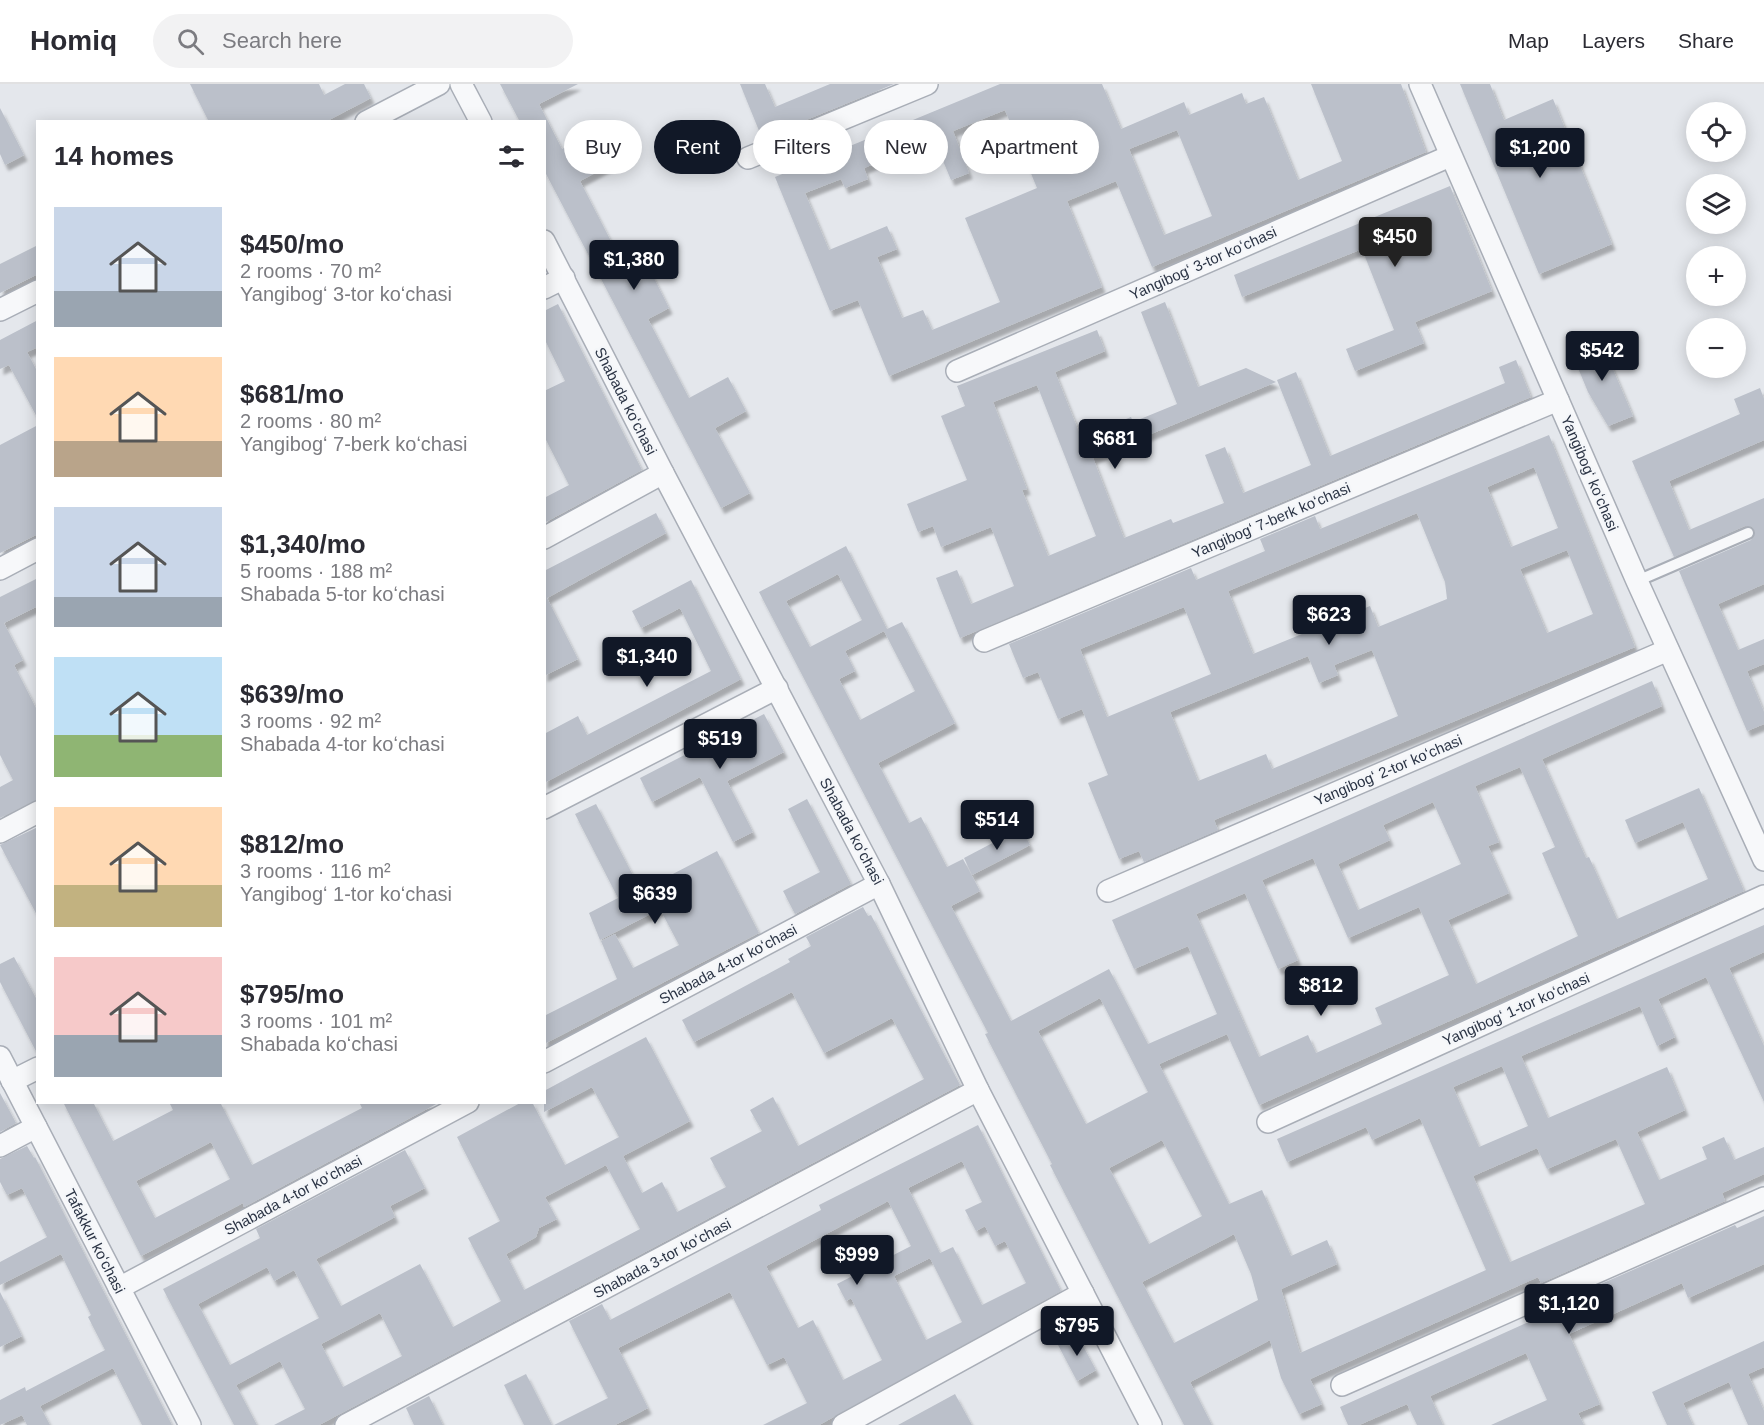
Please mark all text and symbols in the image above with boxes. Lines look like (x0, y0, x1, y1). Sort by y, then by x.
search box (153, 14, 573, 68)
text: Homiq (30, 25, 117, 56)
icon: search (174, 25, 207, 58)
text: Search here (222, 28, 342, 53)
text: Map (1508, 29, 1549, 52)
text: Layers (1582, 29, 1645, 52)
text: Share (1678, 29, 1734, 52)
map controls (1686, 102, 1746, 378)
button: locate (1686, 102, 1746, 162)
chip: Buy (564, 120, 642, 174)
chip: Rent (654, 120, 741, 174)
chip: Filters (753, 120, 852, 174)
chip: New (864, 120, 948, 174)
chip: Apartment (960, 120, 1099, 174)
pin: $1,200 (1491, 128, 1589, 179)
text: $1,200 (1509, 136, 1571, 158)
icon: filters (495, 140, 528, 173)
text: 14 homes (54, 141, 174, 171)
button: layers (1686, 174, 1746, 234)
pin: $450 (1359, 217, 1431, 268)
street label: Yangibogʻ 3-tor koʻchasi (1127, 223, 1279, 303)
text: $450 (1373, 225, 1417, 247)
text: $450/mo (240, 229, 344, 259)
icon: home (102, 231, 174, 303)
pin: $1,380 (585, 240, 683, 291)
button: + (1686, 246, 1746, 306)
text: $1,380 (603, 248, 665, 270)
text: 2 rooms · 70 m² (240, 260, 381, 282)
text: Yangibogʻ 3-tor koʻchasi (240, 283, 452, 305)
button: − (1686, 318, 1746, 378)
pin: $542 (1566, 331, 1638, 382)
text: $542 (1580, 339, 1624, 361)
street label: Shabada koʻchasi (592, 344, 660, 458)
text: $681/mo (240, 379, 344, 409)
icon: home (102, 381, 174, 453)
text: 2 rooms · 80 m² (240, 410, 381, 432)
street label: Yangibogʻ koʻchasi (1558, 413, 1622, 533)
pin: $681 (1079, 419, 1151, 470)
text: $681 (1093, 427, 1137, 449)
text: Yangibogʻ 7-berk koʻchasi (240, 433, 468, 455)
street label: Yangibogʻ 7-berk koʻchasi (1189, 479, 1353, 561)
text: $1,340/mo (240, 529, 366, 559)
icon: home (102, 531, 174, 603)
text: 5 rooms · 188 m² (240, 560, 392, 582)
text: Shabada 5-tor koʻchasi (240, 583, 445, 605)
pin: $623 (1293, 595, 1365, 646)
text: $623 (1307, 603, 1351, 625)
pin: $1,340 (598, 637, 696, 688)
text: $1,340 (616, 645, 678, 667)
text: $639/mo (240, 679, 344, 709)
icon: home (102, 681, 174, 753)
text: 3 rooms · 92 m² (240, 710, 381, 732)
pin: $519 (684, 719, 756, 770)
text: $519 (698, 727, 742, 749)
street label: Yangibogʻ 2-tor koʻchasi (1312, 731, 1464, 809)
text: Shabada 4-tor koʻchasi (240, 733, 445, 755)
street label: Shabada koʻchasi (817, 775, 887, 887)
pin: $514 (961, 800, 1033, 851)
text: $514 (975, 808, 1019, 830)
text: $812/mo (240, 829, 344, 859)
icon: home (102, 831, 174, 903)
text: 3 rooms · 116 m² (240, 860, 391, 882)
pin: $639 (619, 874, 691, 925)
text: $639 (633, 882, 677, 904)
text: Yangibogʻ 1-tor koʻchasi (240, 883, 452, 905)
street label: Shabada 4-tor koʻchasi (656, 920, 800, 1008)
pin: $812 (1285, 966, 1357, 1017)
street label: Yangibogʻ 1-tor koʻchasi (1440, 969, 1592, 1049)
text: $812 (1299, 974, 1343, 996)
text: $795/mo (240, 979, 344, 1009)
icon: home (102, 981, 174, 1053)
text: 3 rooms · 101 m² (240, 1010, 392, 1032)
text: Shabada koʻchasi (240, 1033, 398, 1055)
street label: Shabada 4-tor koʻchasi (221, 1151, 365, 1239)
street label: Tafakkur koʻchasi (61, 1186, 129, 1296)
street label: Shabada 3-tor koʻchasi (590, 1214, 734, 1302)
pin: $999 (821, 1235, 893, 1286)
text: $999 (835, 1243, 879, 1265)
pin: $1,120 (1520, 1284, 1618, 1335)
text: $1,120 (1538, 1292, 1600, 1314)
pin: $795 (1041, 1306, 1113, 1357)
text: $795 (1055, 1314, 1099, 1336)

